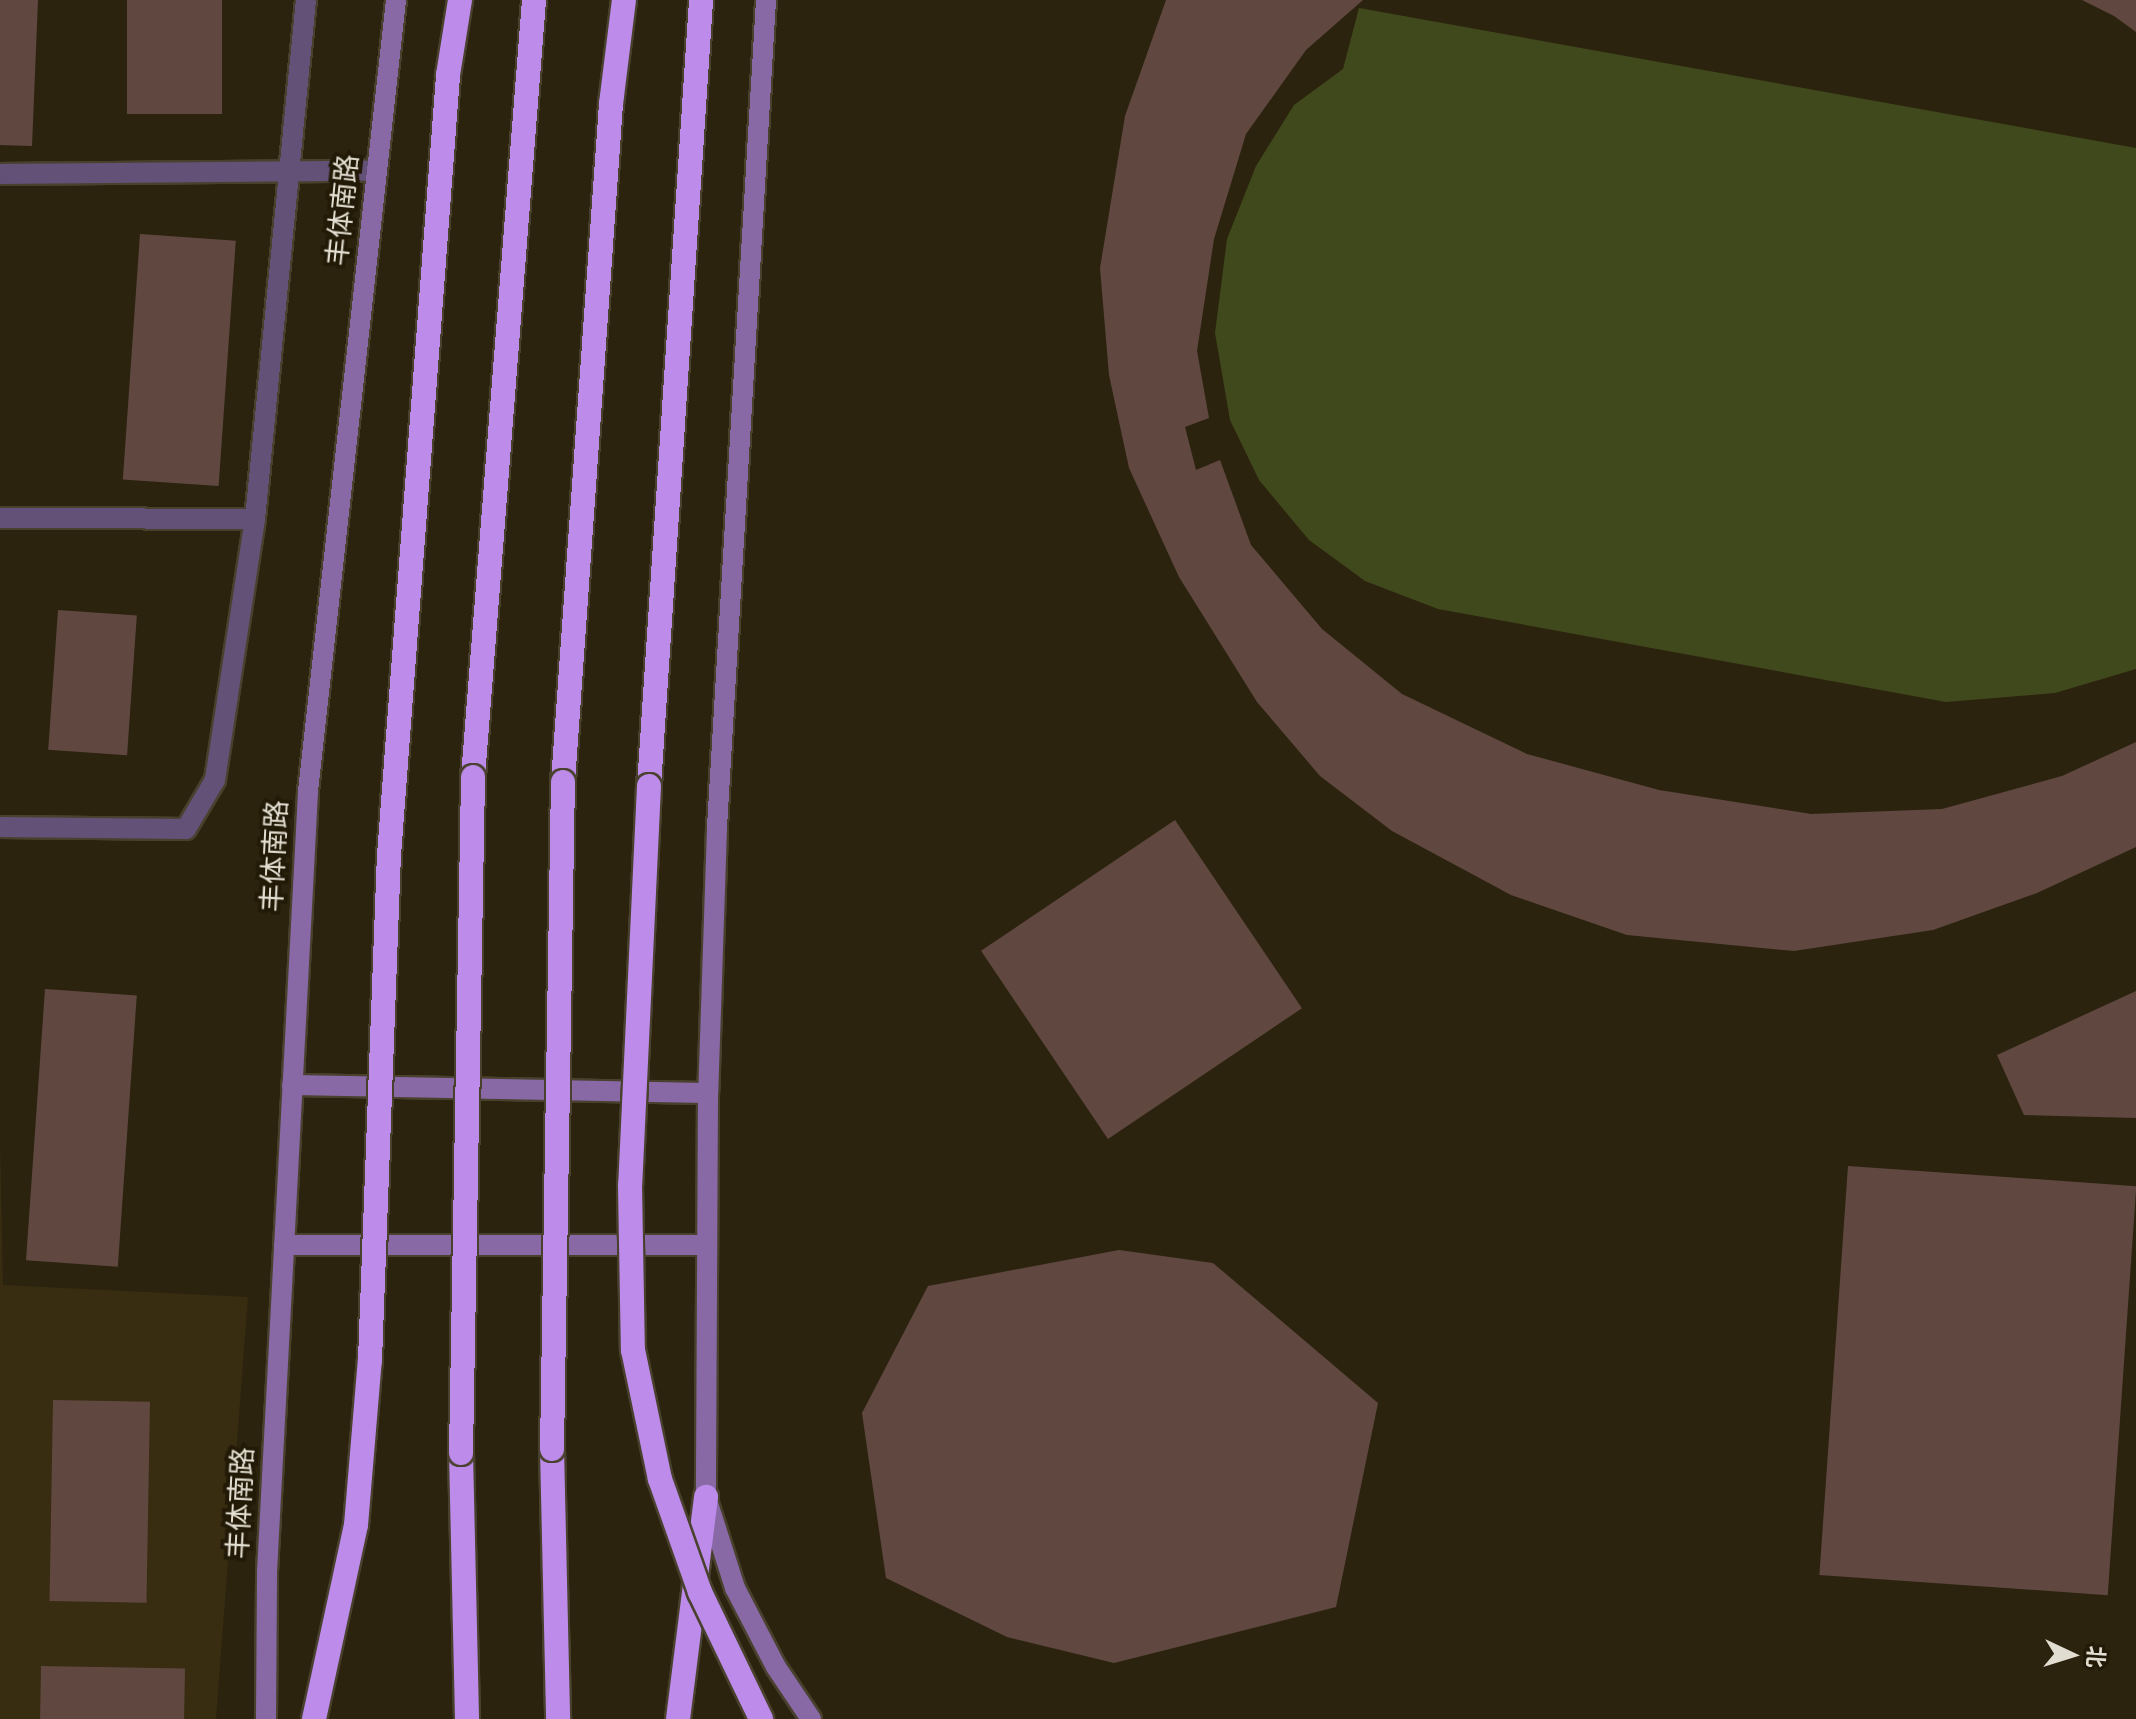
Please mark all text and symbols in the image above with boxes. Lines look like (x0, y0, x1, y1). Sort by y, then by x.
street label: 丰体南路 (319, 153, 365, 267)
street label: 丰体南路 (254, 799, 294, 913)
street label: 丰体南路 (220, 1446, 260, 1560)
north arrow (2032, 1615, 2112, 1695)
text: 北 (2081, 1645, 2111, 1669)

